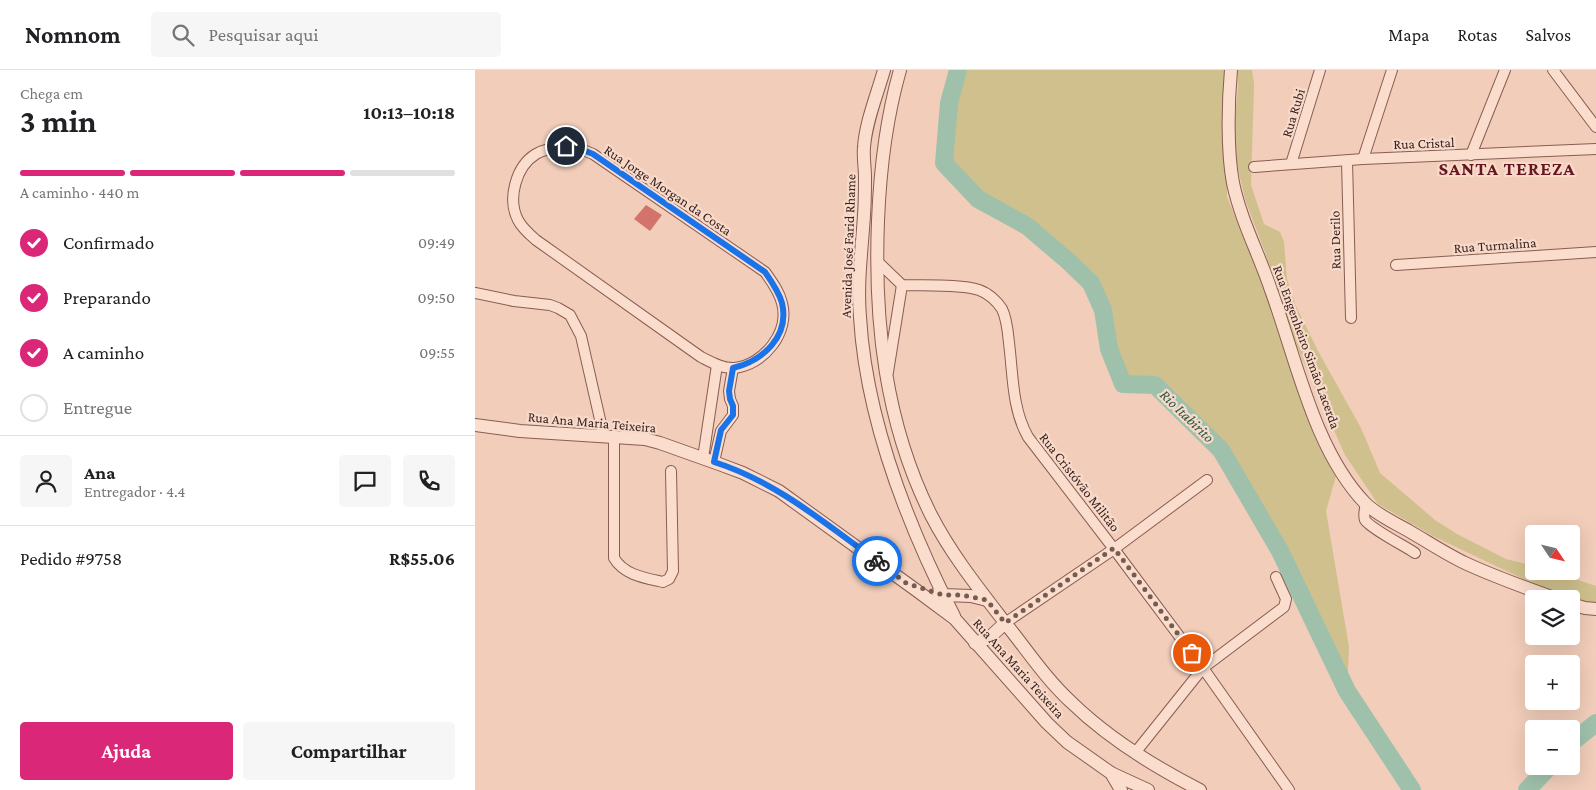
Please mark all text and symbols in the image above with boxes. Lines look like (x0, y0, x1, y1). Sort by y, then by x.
search box (151, 12, 501, 57)
text: Nomnom (25, 21, 121, 48)
icon: search (169, 21, 197, 49)
text: Pesquisar aqui (209, 24, 318, 45)
text: Mapa (1388, 25, 1429, 45)
text: Rotas (1457, 25, 1497, 45)
text: Salvos (1525, 25, 1571, 45)
text: Chega em (20, 85, 83, 102)
street label: Rua Rubi (1278, 86, 1308, 139)
text: 10:13–10:18 (363, 102, 455, 123)
text: 3 min (20, 103, 97, 139)
pin (545, 125, 587, 167)
icon: home (552, 132, 580, 160)
street label: Rua Cristal (1393, 134, 1455, 152)
street label: Rua Jorge Morgan da Costa (601, 141, 735, 239)
district label: SANTA TEREZA (1438, 158, 1576, 179)
street label: Avenida José Farid Rhame (837, 174, 859, 318)
text: A caminho · 440 m (20, 184, 139, 201)
street label: Rua Derilo (1326, 210, 1344, 270)
icon: check (20, 229, 48, 257)
text: Confirmado (63, 232, 154, 253)
text: 09:49 (418, 234, 455, 251)
street label: Rua Turmalina (1453, 234, 1538, 256)
street label: Rua Engenheiro Simão Lacerda (1270, 263, 1344, 431)
icon: check (20, 284, 48, 312)
text: Preparando (63, 287, 151, 308)
text: 09:50 (418, 289, 455, 306)
icon: check (20, 339, 48, 367)
text: A caminho (63, 342, 144, 363)
text: 09:55 (419, 344, 455, 361)
water label: Rio Itabirito (1157, 387, 1217, 445)
text: Entregue (63, 397, 132, 418)
street label: Rua Ana Maria Teixeira (527, 408, 657, 436)
street label: Rua Cristóvão Militão (1036, 429, 1124, 535)
button: person (20, 455, 72, 507)
button: chat (339, 455, 391, 507)
button: phone (403, 455, 455, 507)
text: Ana (84, 462, 115, 483)
text: Entregador · 4.4 (84, 483, 186, 500)
north arrow (1525, 525, 1580, 580)
map controls (1525, 525, 1580, 775)
courier (852, 536, 902, 586)
icon: bike (863, 547, 891, 575)
text: Pedido #9758 (20, 548, 122, 569)
text: R$55.06 (389, 548, 455, 569)
button: layers (1525, 590, 1580, 645)
street label: Rua Ana Maria Teixeira (970, 615, 1068, 722)
pin (1171, 632, 1213, 674)
icon: bag (1178, 639, 1206, 667)
button: + (1525, 655, 1580, 710)
button: − (1525, 720, 1580, 775)
button: Ajuda (20, 722, 233, 780)
button: Compartilhar (243, 722, 455, 780)

